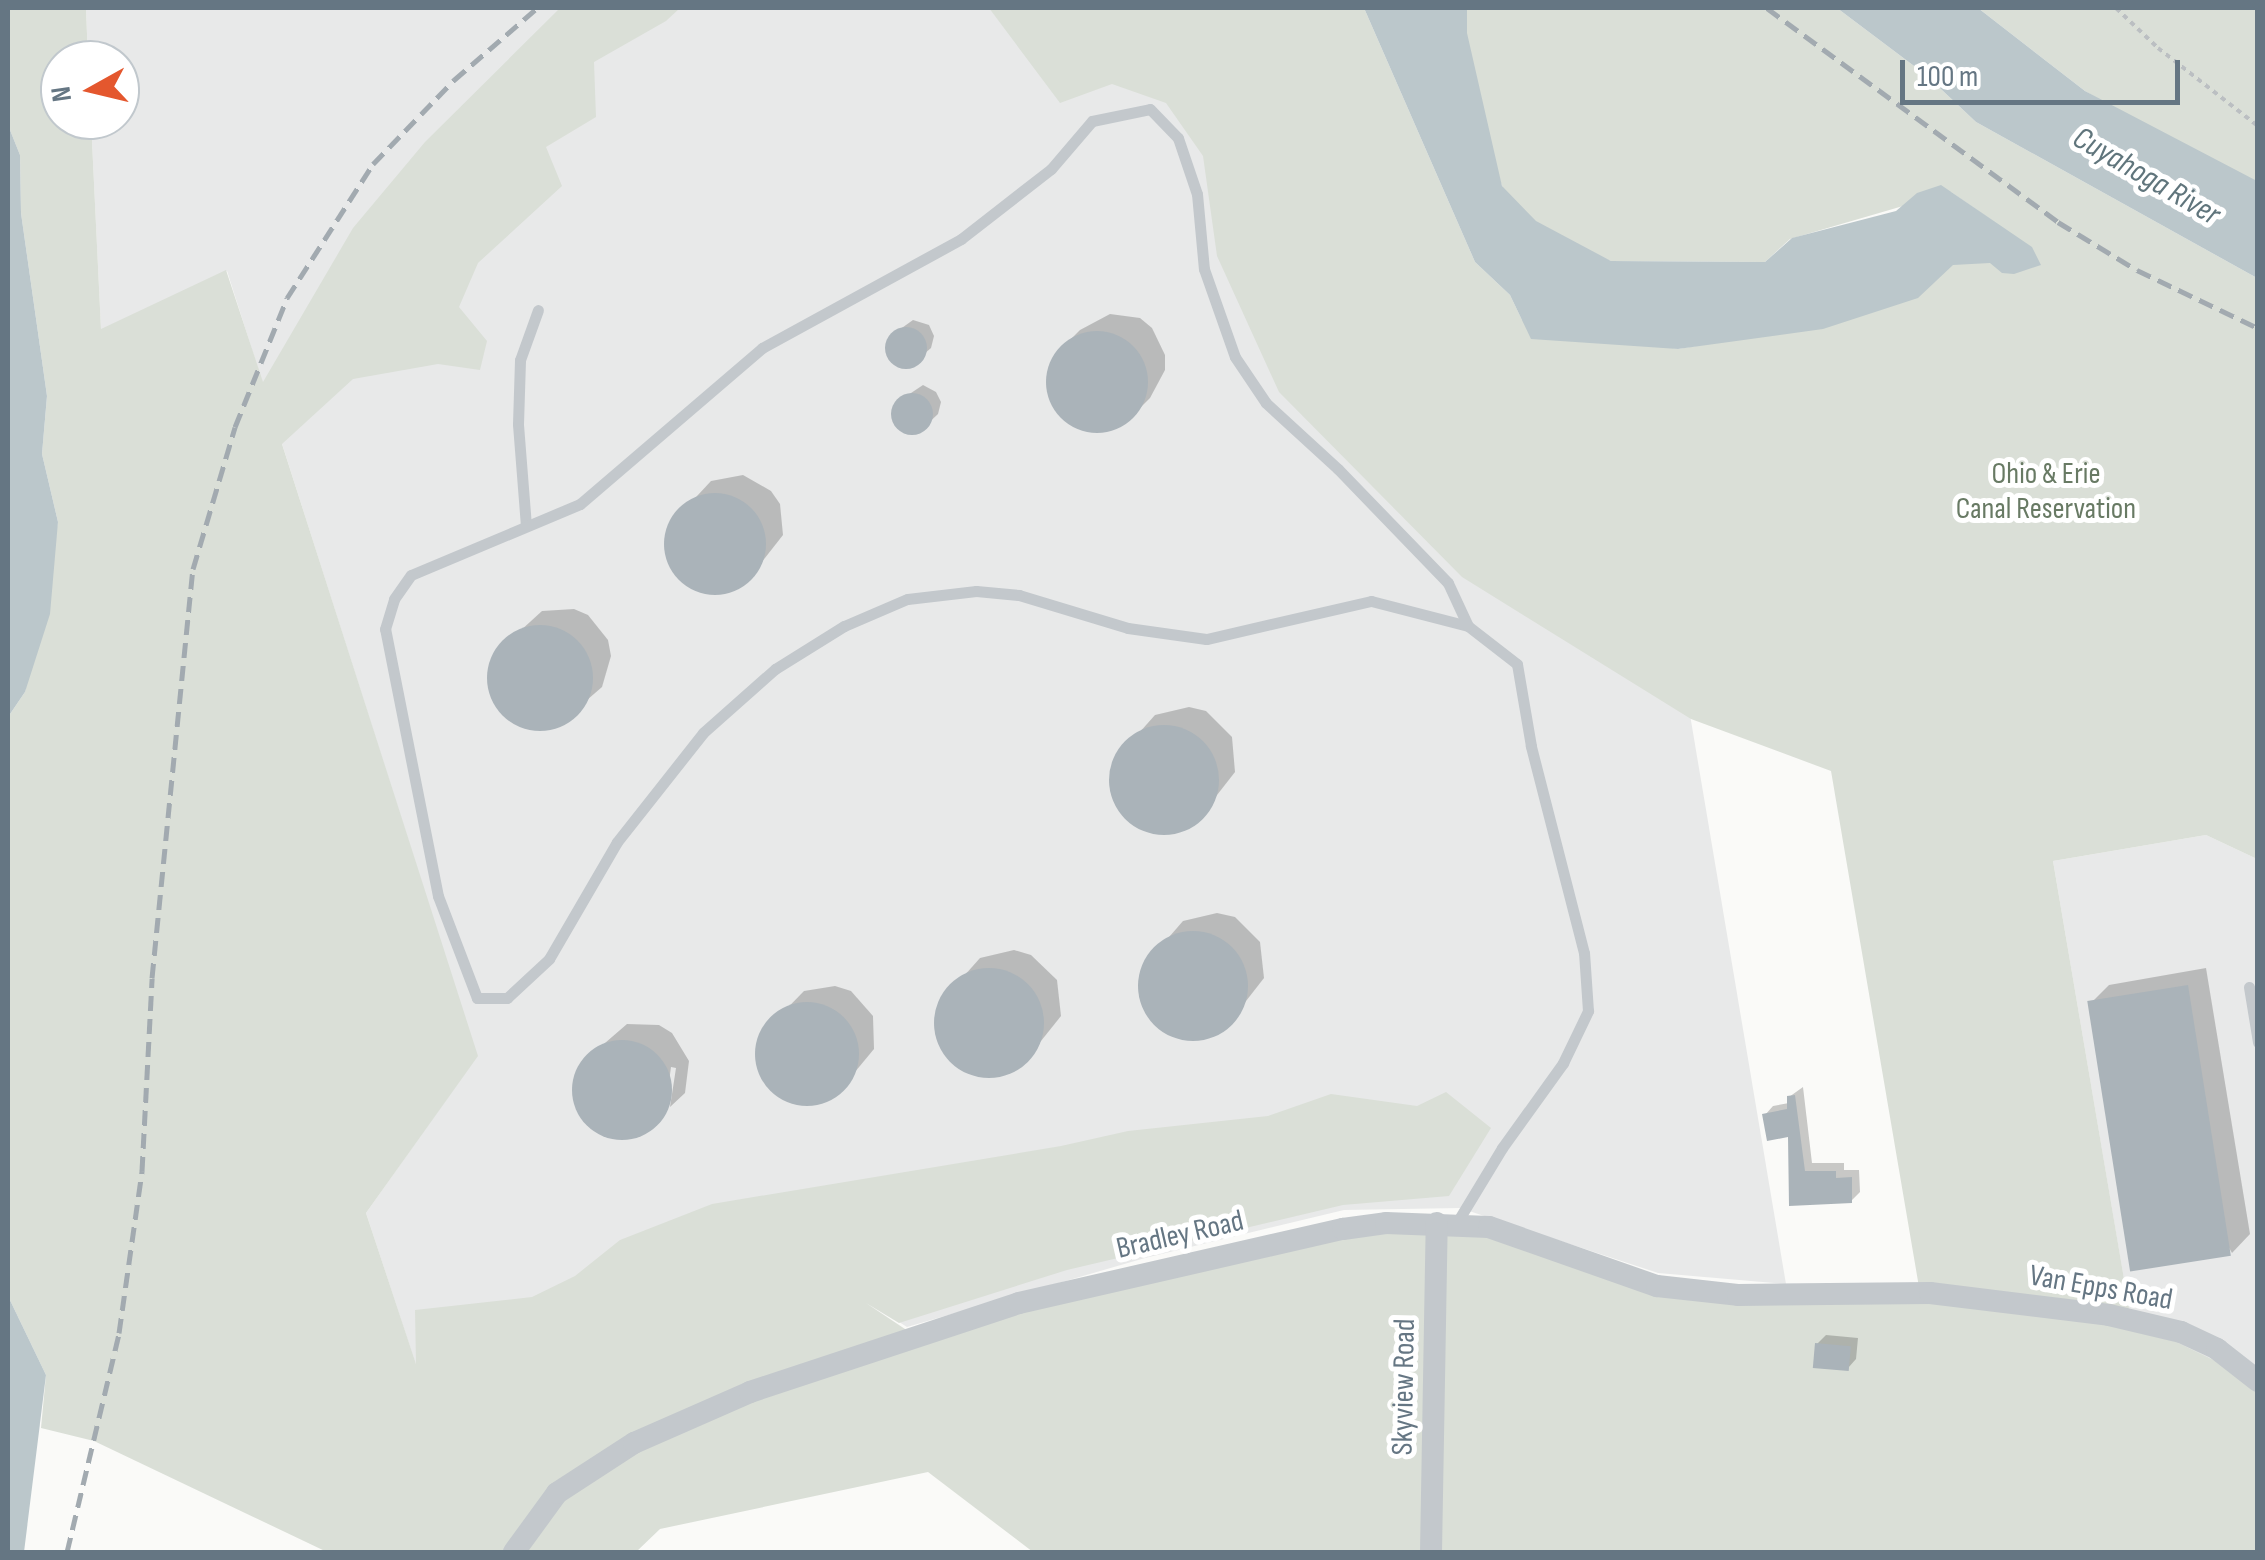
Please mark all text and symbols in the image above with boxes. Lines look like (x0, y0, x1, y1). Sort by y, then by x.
north arrow (40, 40, 140, 140)
scale bar (1905, 40, 2185, 102)
text: 100 m (1917, 59, 1978, 95)
text: N (44, 84, 79, 104)
water label: Cuyahoga River (2065, 119, 2227, 235)
park label: Ohio & Erie Canal Reservation (1956, 456, 2136, 526)
street label: Bradley Road (1113, 1203, 1247, 1267)
street label: Van Epps Road (2027, 1258, 2175, 1318)
street label: Skyview Road (1385, 1318, 1423, 1456)

